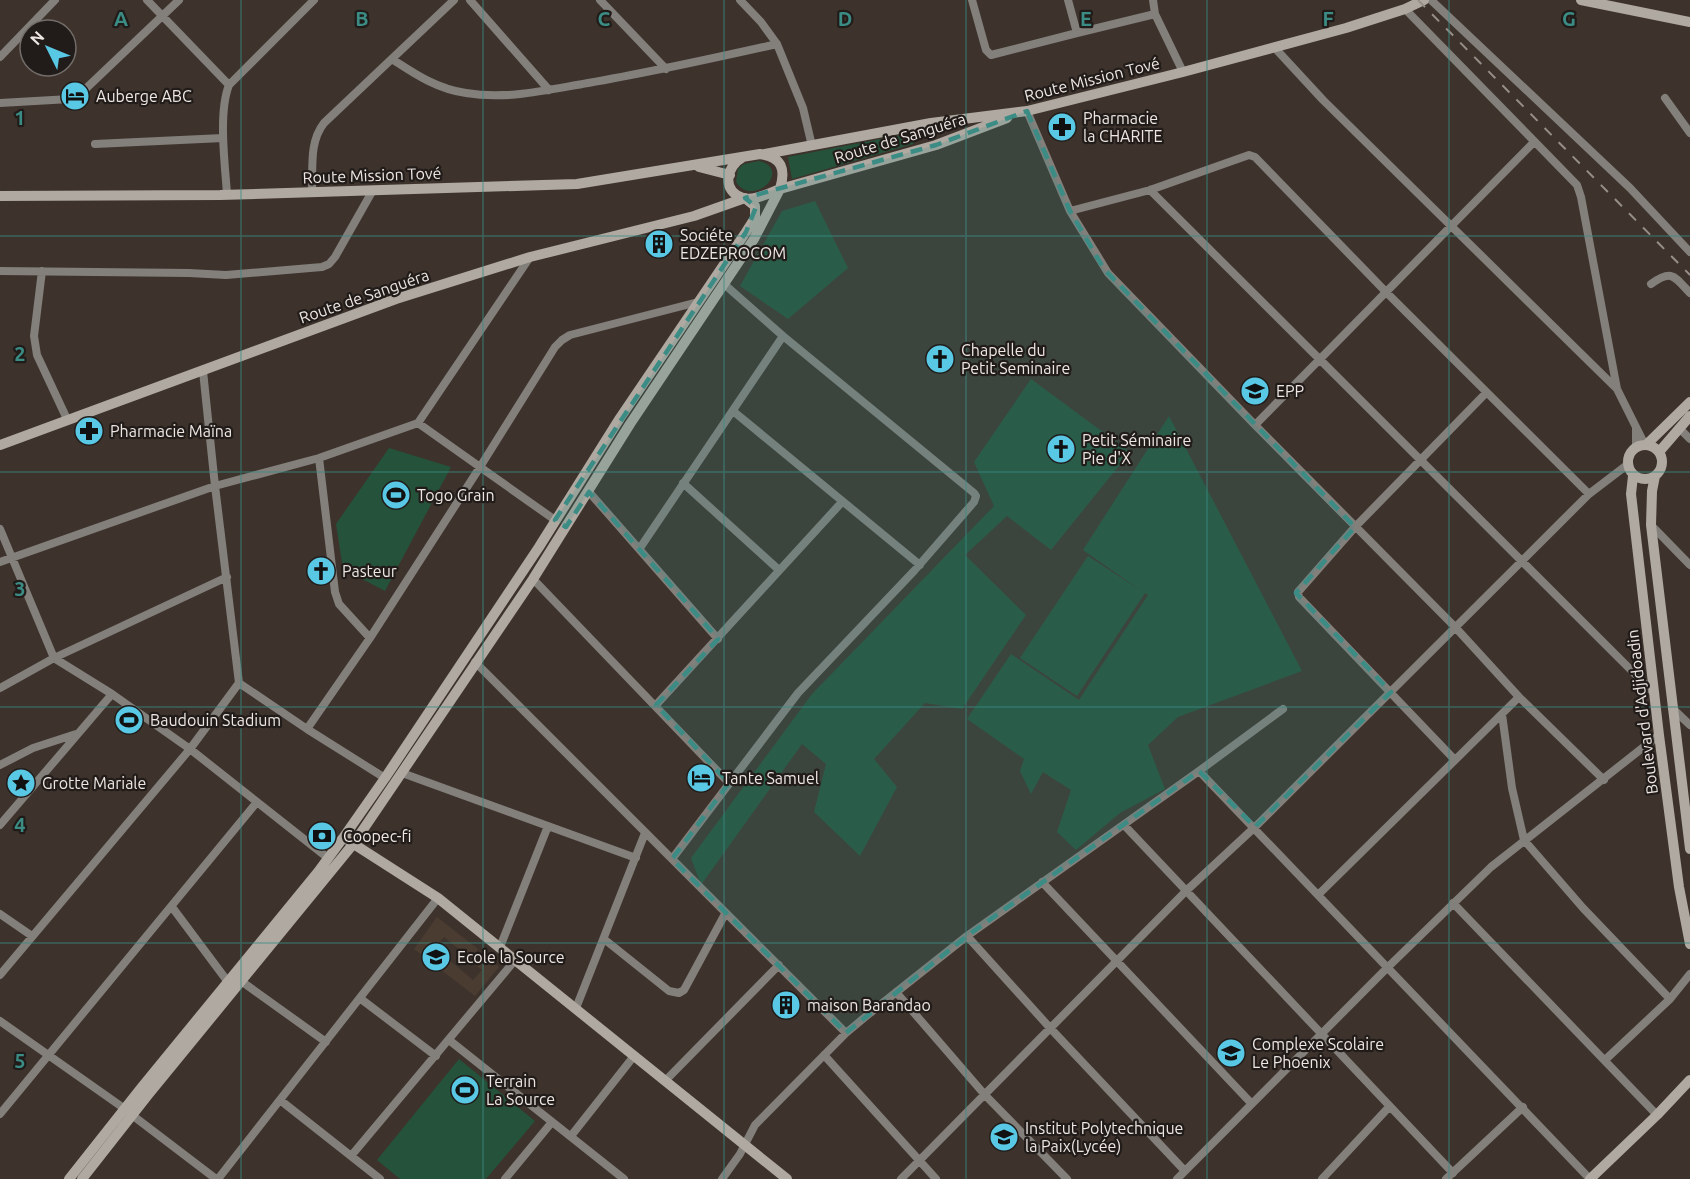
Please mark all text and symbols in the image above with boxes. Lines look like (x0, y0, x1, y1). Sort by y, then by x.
text: A (114, 7, 128, 30)
text: B (355, 7, 369, 30)
text: C (598, 7, 611, 30)
text: D (838, 7, 852, 30)
text: E (1080, 7, 1092, 30)
text: F (1322, 7, 1334, 30)
text: G (1562, 7, 1576, 30)
north arrow (18, 18, 78, 78)
text: N (26, 27, 48, 48)
street label: Route Mission Tové (1022, 53, 1162, 105)
hotel icon: Auberge ABC (59, 80, 91, 112)
place label: Auberge ABC (96, 87, 192, 105)
text: 1 (14, 106, 26, 129)
street label: Route de Sanguéra (832, 109, 968, 167)
place label: Pharmacie la CHARITE (1083, 109, 1162, 145)
pharmacy icon: Pharmacie la CHARITE (1046, 111, 1078, 143)
street label: Route Mission Tové (302, 164, 442, 186)
place label: Sociéte EDZEPROCOM (680, 226, 786, 262)
building icon: Sociéte EDZEPROCOM (643, 228, 675, 260)
street label: Route de Sanguéra (297, 265, 431, 327)
place label: Chapelle du Petit Seminaire (961, 341, 1070, 377)
text: 2 (14, 342, 26, 365)
church icon: Chapelle du Petit Seminaire (924, 343, 956, 375)
school or university icon: EPP (1239, 375, 1271, 407)
place label: EPP (1276, 382, 1304, 400)
pharmacy icon: Pharmacie Maïna (73, 415, 105, 447)
place label: Pharmacie Maïna (110, 422, 232, 440)
place label: Petit Séminaire Pie d'X (1082, 431, 1191, 467)
church icon: Petit Séminaire Pie d'X (1045, 433, 1077, 465)
sports icon: Togo Grain (380, 479, 412, 511)
place label: Togo Grain (417, 486, 495, 504)
church icon: Pasteur (305, 555, 337, 587)
place label: Pasteur (342, 562, 397, 580)
text: 3 (14, 577, 26, 600)
street label: Boulevard d'Adjidoadin (1623, 629, 1661, 795)
sports icon: Baudouin Stadium (113, 704, 145, 736)
place label: Baudouin Stadium (150, 711, 281, 729)
hotel icon: Tante Samuel (685, 762, 717, 794)
place icon: Grotte Mariale (5, 767, 37, 799)
place label: Tante Samuel (722, 769, 819, 787)
place label: Grotte Mariale (42, 774, 146, 792)
text: 4 (14, 813, 26, 836)
bank icon: Coopec-fi (306, 820, 338, 852)
place label: Coopec-fi (343, 827, 411, 845)
school or university icon: Ecole la Source (420, 941, 452, 973)
place label: Ecole la Source (457, 948, 565, 966)
building icon: maison Barandao (770, 989, 802, 1021)
place label: maison Barandao (807, 996, 931, 1014)
place label: Complexe Scolaire Le Phoenix (1252, 1035, 1384, 1071)
school or university icon: Complexe Scolaire Le Phoenix (1215, 1037, 1247, 1069)
text: 5 (14, 1049, 26, 1072)
place label: Terrain La Source (486, 1072, 555, 1108)
sports icon: Terrain La Source (449, 1074, 481, 1106)
place label: Institut Polytechnique la Paix(Lycée) (1025, 1119, 1183, 1156)
school or university icon: Institut Polytechnique la Paix(Lycée) (988, 1121, 1020, 1153)

